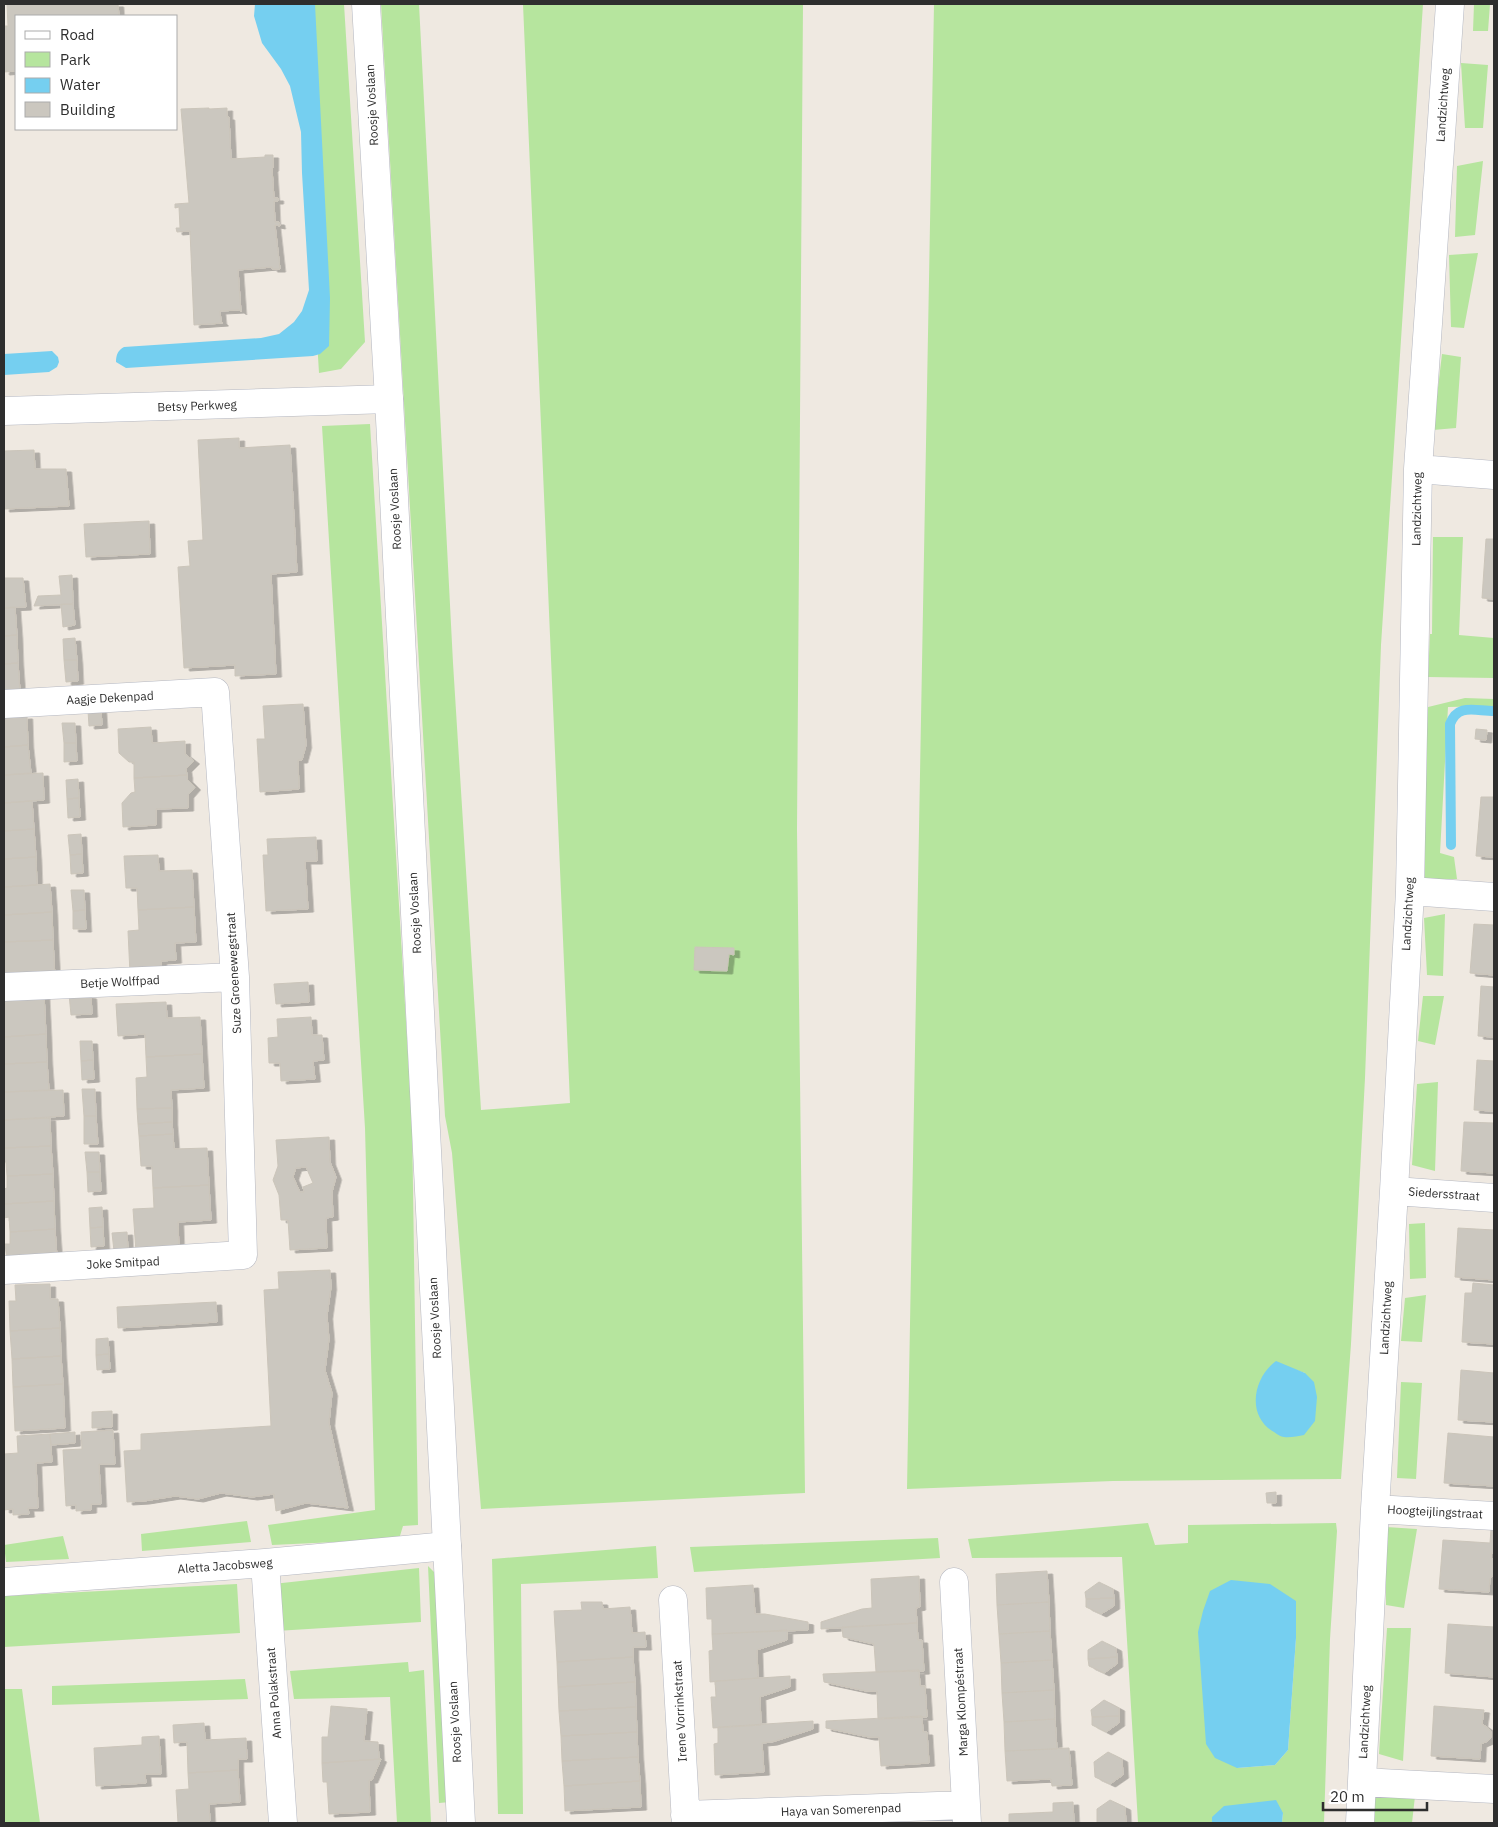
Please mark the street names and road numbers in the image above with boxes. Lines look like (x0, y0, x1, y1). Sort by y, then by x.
street label: Roosje Voslaan (362, 64, 381, 146)
street label: Landzichtweg (1432, 67, 1453, 142)
street label: Betsy Perkweg (157, 397, 238, 414)
street label: Roosje Voslaan (385, 468, 404, 550)
street label: Landzichtweg (1408, 471, 1425, 546)
street label: Aagje Dekenpad (66, 688, 154, 707)
street label: Roosje Voslaan (405, 872, 424, 954)
street label: Landzichtweg (1398, 876, 1417, 951)
street label: Suze Groenewegstraat (223, 912, 244, 1034)
street label: Betje Wolffpad (80, 972, 160, 991)
street label: Siedersstraat (1408, 1184, 1480, 1203)
street label: Joke Smitpad (86, 1253, 160, 1272)
street label: Roosje Voslaan (425, 1277, 444, 1359)
street label: Landzichtweg (1376, 1280, 1395, 1355)
street label: Hoogteijlingstraat (1387, 1502, 1483, 1521)
street label: Aletta Jacobsweg (177, 1555, 274, 1576)
street label: Anna Polakstraat (263, 1647, 284, 1739)
street label: Marga Klompéstraat (950, 1647, 971, 1757)
street label: Irene Vorrinkstraat (669, 1660, 690, 1762)
street label: Roosje Voslaan (445, 1681, 464, 1763)
street label: Landzichtweg (1355, 1684, 1374, 1759)
street label: Haya van Somerenpad (780, 1800, 901, 1819)

